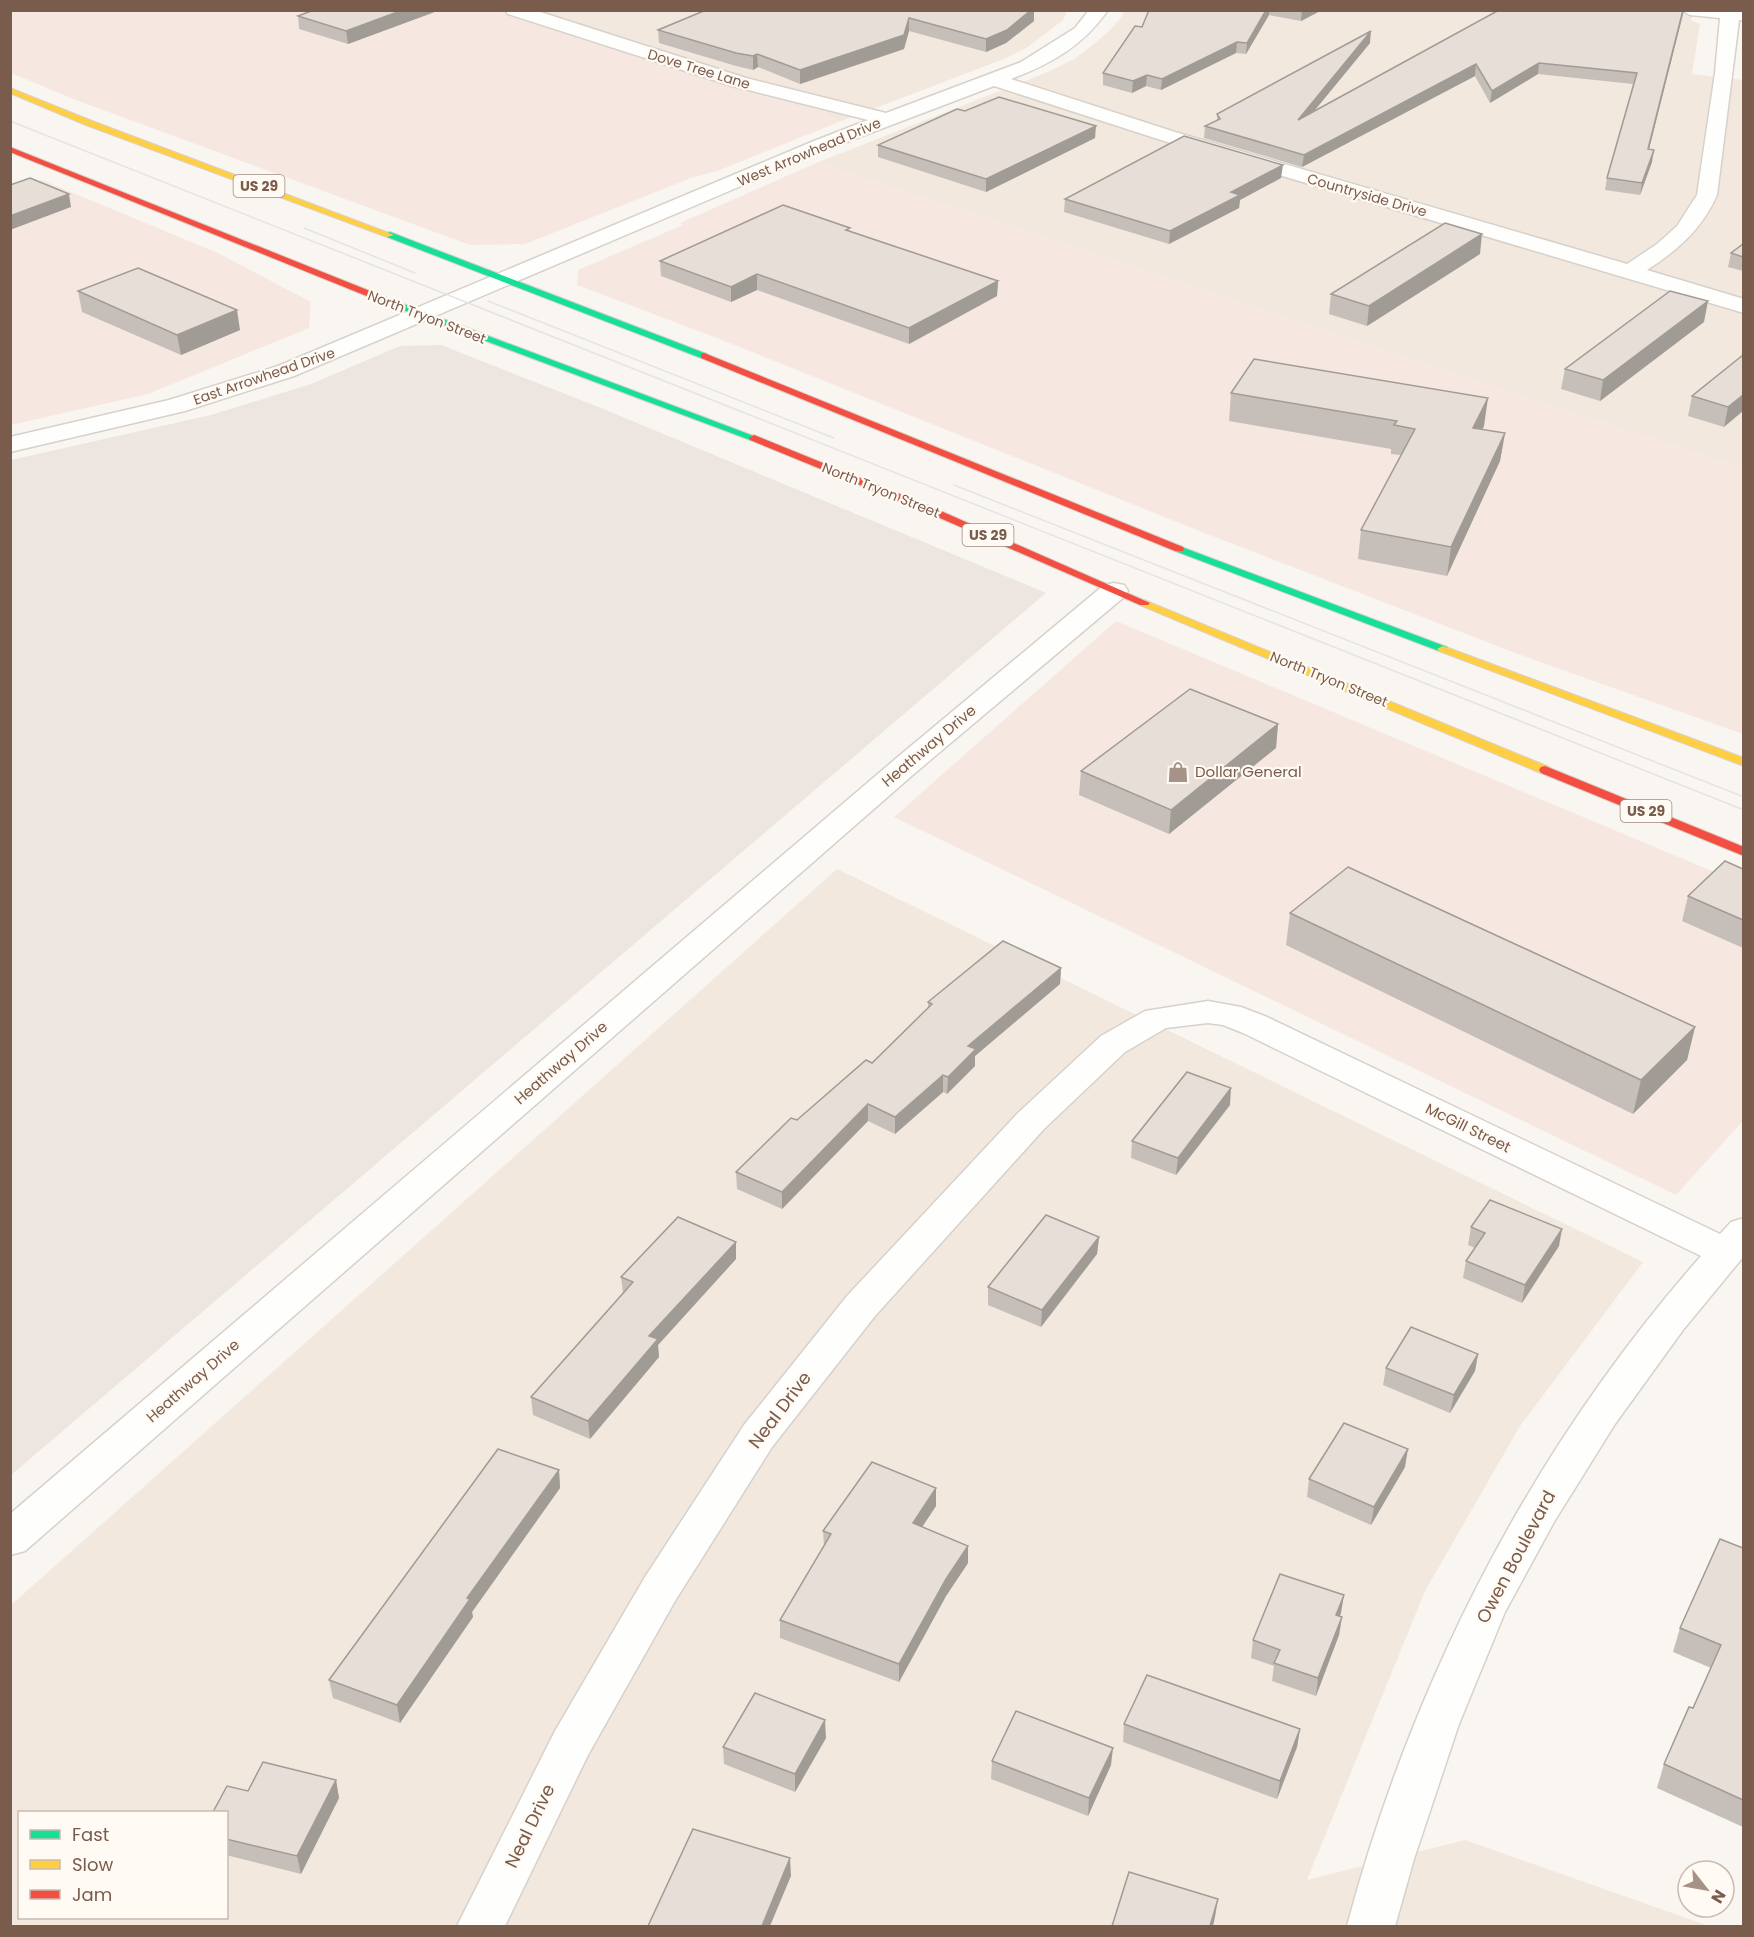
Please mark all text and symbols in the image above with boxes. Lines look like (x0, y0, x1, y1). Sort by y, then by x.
street label: Dove Tree Lane (645, 44, 753, 94)
street label: West Arrowhead Drive (734, 113, 884, 191)
street label: Countryside Drive (1305, 168, 1429, 222)
road number: US 29 (234, 175, 284, 197)
street label: North Tryon Street (365, 285, 489, 349)
street label: East Arrowhead Drive (191, 342, 338, 410)
street label: North Tryon Street (819, 457, 943, 523)
road number: US 29 (962, 524, 1014, 546)
street label: North Tryon Street (1267, 646, 1391, 712)
street label: Heathway Drive (877, 700, 980, 791)
shop icon: Dollar General (1166, 760, 1190, 784)
place label: Dollar General (1195, 761, 1302, 782)
road number: US 29 (1620, 800, 1672, 822)
street label: Heathway Drive (509, 1016, 612, 1109)
street label: McGill Street (1422, 1098, 1514, 1157)
street label: Heathway Drive (141, 1334, 244, 1427)
street label: Neal Drive (742, 1366, 817, 1453)
street label: Owen Boulevard (1470, 1486, 1561, 1628)
street label: Neal Drive (499, 1780, 561, 1872)
legend (18, 1811, 228, 1919)
text: Fast (72, 1822, 109, 1847)
text: Slow (72, 1852, 114, 1877)
north arrow (1676, 1859, 1736, 1919)
text: Jam (72, 1882, 112, 1907)
text: N (1705, 1885, 1731, 1908)

